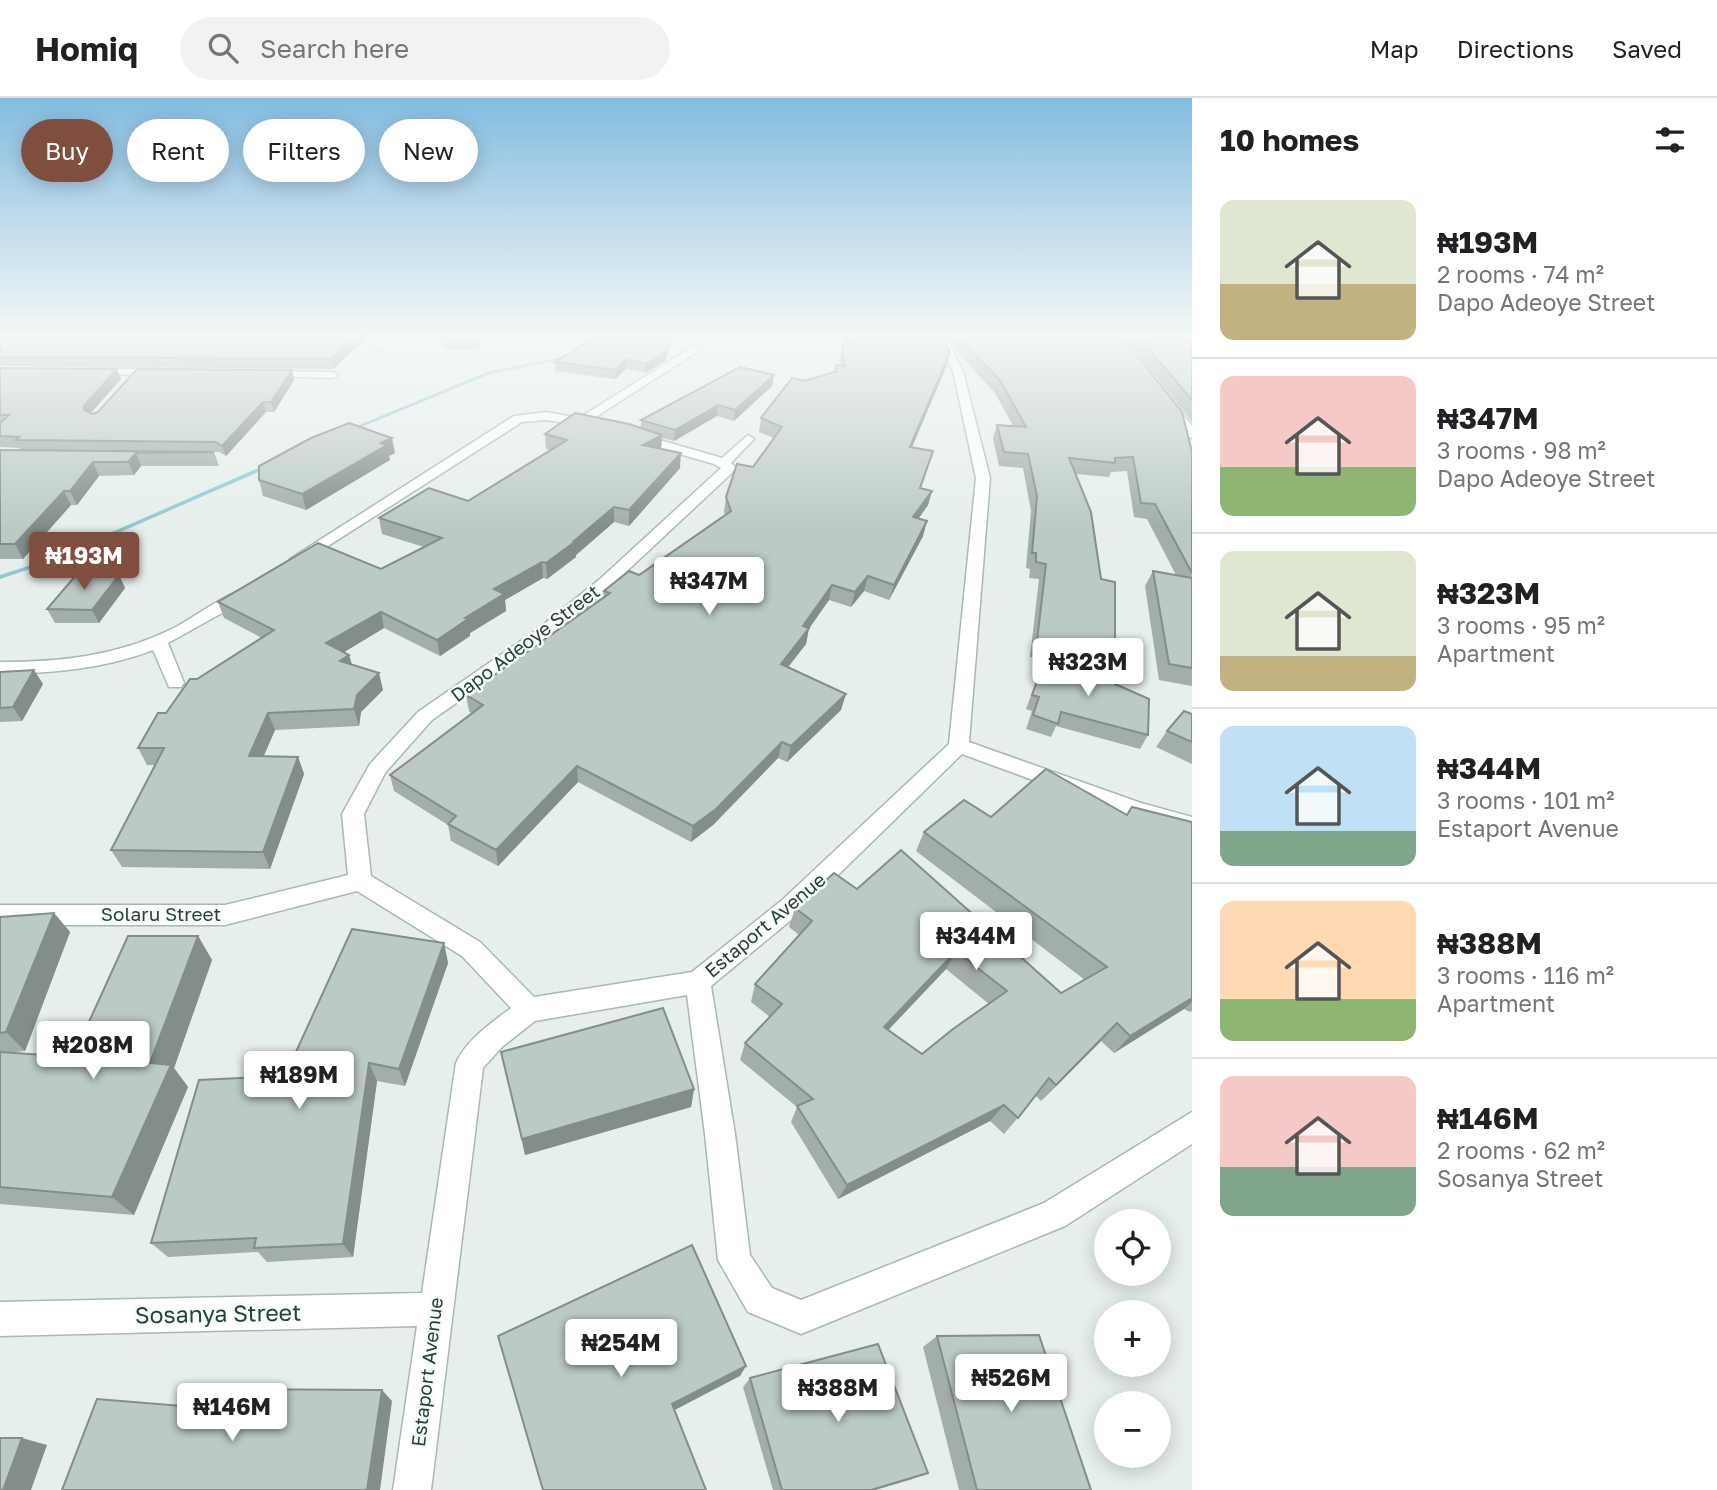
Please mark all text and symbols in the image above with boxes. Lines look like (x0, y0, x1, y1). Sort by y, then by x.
search box (180, 17, 670, 80)
text: Homiq (35, 29, 138, 68)
icon: search (204, 29, 242, 67)
text: Search here (260, 33, 409, 64)
text: Map (1370, 34, 1419, 63)
text: Directions (1457, 34, 1574, 63)
text: Saved (1612, 34, 1682, 63)
chip: Buy (21, 119, 113, 182)
chip: Rent (127, 119, 229, 182)
chip: Filters (243, 119, 365, 182)
chip: New (379, 119, 478, 182)
icon: filters (1651, 121, 1689, 159)
text: 10 homes (1220, 122, 1359, 158)
text: ₦193M (1437, 224, 1538, 260)
icon: home (1276, 228, 1360, 312)
text: 2 rooms · 74 m² (1437, 260, 1604, 288)
text: Dapo Adeoye Street (1437, 288, 1655, 316)
text: ₦347M (1437, 400, 1539, 436)
icon: home (1276, 404, 1360, 488)
text: 3 rooms · 98 m² (1437, 436, 1606, 464)
text: Dapo Adeoye Street (1437, 464, 1655, 492)
pin: ₦193M (35, 532, 133, 592)
text: ₦193M (45, 541, 123, 569)
pin: ₦347M (660, 558, 758, 617)
text: ₦347M (670, 566, 748, 594)
text: ₦323M (1437, 575, 1540, 611)
street label: Dapo Adeoye Street (446, 579, 604, 706)
icon: home (1276, 579, 1360, 663)
text: 3 rooms · 95 m² (1437, 611, 1605, 639)
pin: ₦323M (1039, 638, 1137, 698)
text: Apartment (1437, 639, 1555, 667)
text: ₦323M (1048, 647, 1128, 675)
text: ₦344M (1437, 750, 1541, 786)
icon: home (1276, 754, 1360, 838)
text: 3 rooms · 101 m² (1437, 786, 1614, 814)
text: Estaport Avenue (1437, 814, 1619, 842)
street label: Estaport Avenue (700, 868, 830, 982)
street label: Solaru Street (101, 902, 221, 925)
pin: ₦344M (927, 912, 1025, 972)
text: ₦344M (936, 921, 1016, 949)
text: ₦388M (1437, 925, 1542, 961)
icon: home (1276, 929, 1360, 1013)
text: 3 rooms · 116 m² (1437, 961, 1614, 989)
text: Apartment (1437, 989, 1555, 1017)
pin: ₦208M (44, 1021, 142, 1081)
text: ₦208M (53, 1030, 133, 1058)
pin: ₦189M (250, 1052, 348, 1111)
text: ₦189M (260, 1060, 338, 1088)
text: ₦146M (1437, 1100, 1539, 1136)
icon: home (1276, 1104, 1360, 1188)
text: 2 rooms · 62 m² (1437, 1136, 1605, 1164)
text: Sosanya Street (1437, 1164, 1603, 1192)
map controls (1094, 1209, 1171, 1468)
button: locate (1094, 1209, 1171, 1286)
street label: Estaport Avenue (406, 1296, 447, 1448)
street label: Sosanya Street (135, 1298, 301, 1328)
button: + (1094, 1300, 1171, 1377)
pin: ₦254M (572, 1320, 670, 1379)
text: ₦254M (581, 1328, 661, 1356)
pin: ₦526M (962, 1354, 1060, 1414)
text: ₦526M (971, 1363, 1051, 1391)
pin: ₦388M (789, 1364, 887, 1424)
text: ₦388M (798, 1373, 878, 1401)
pin: ₦146M (183, 1384, 281, 1443)
button: − (1094, 1391, 1171, 1468)
text: ₦146M (193, 1392, 271, 1420)

